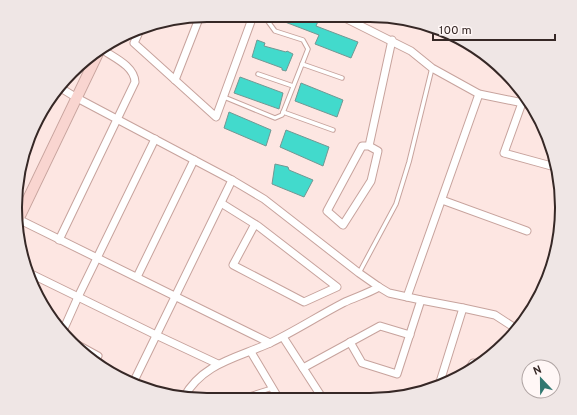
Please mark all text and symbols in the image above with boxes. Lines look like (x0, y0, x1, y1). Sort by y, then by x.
scale bar (433, 16, 555, 42)
text: 100 m (439, 23, 472, 39)
north arrow (521, 359, 561, 399)
text: N (531, 363, 544, 379)

